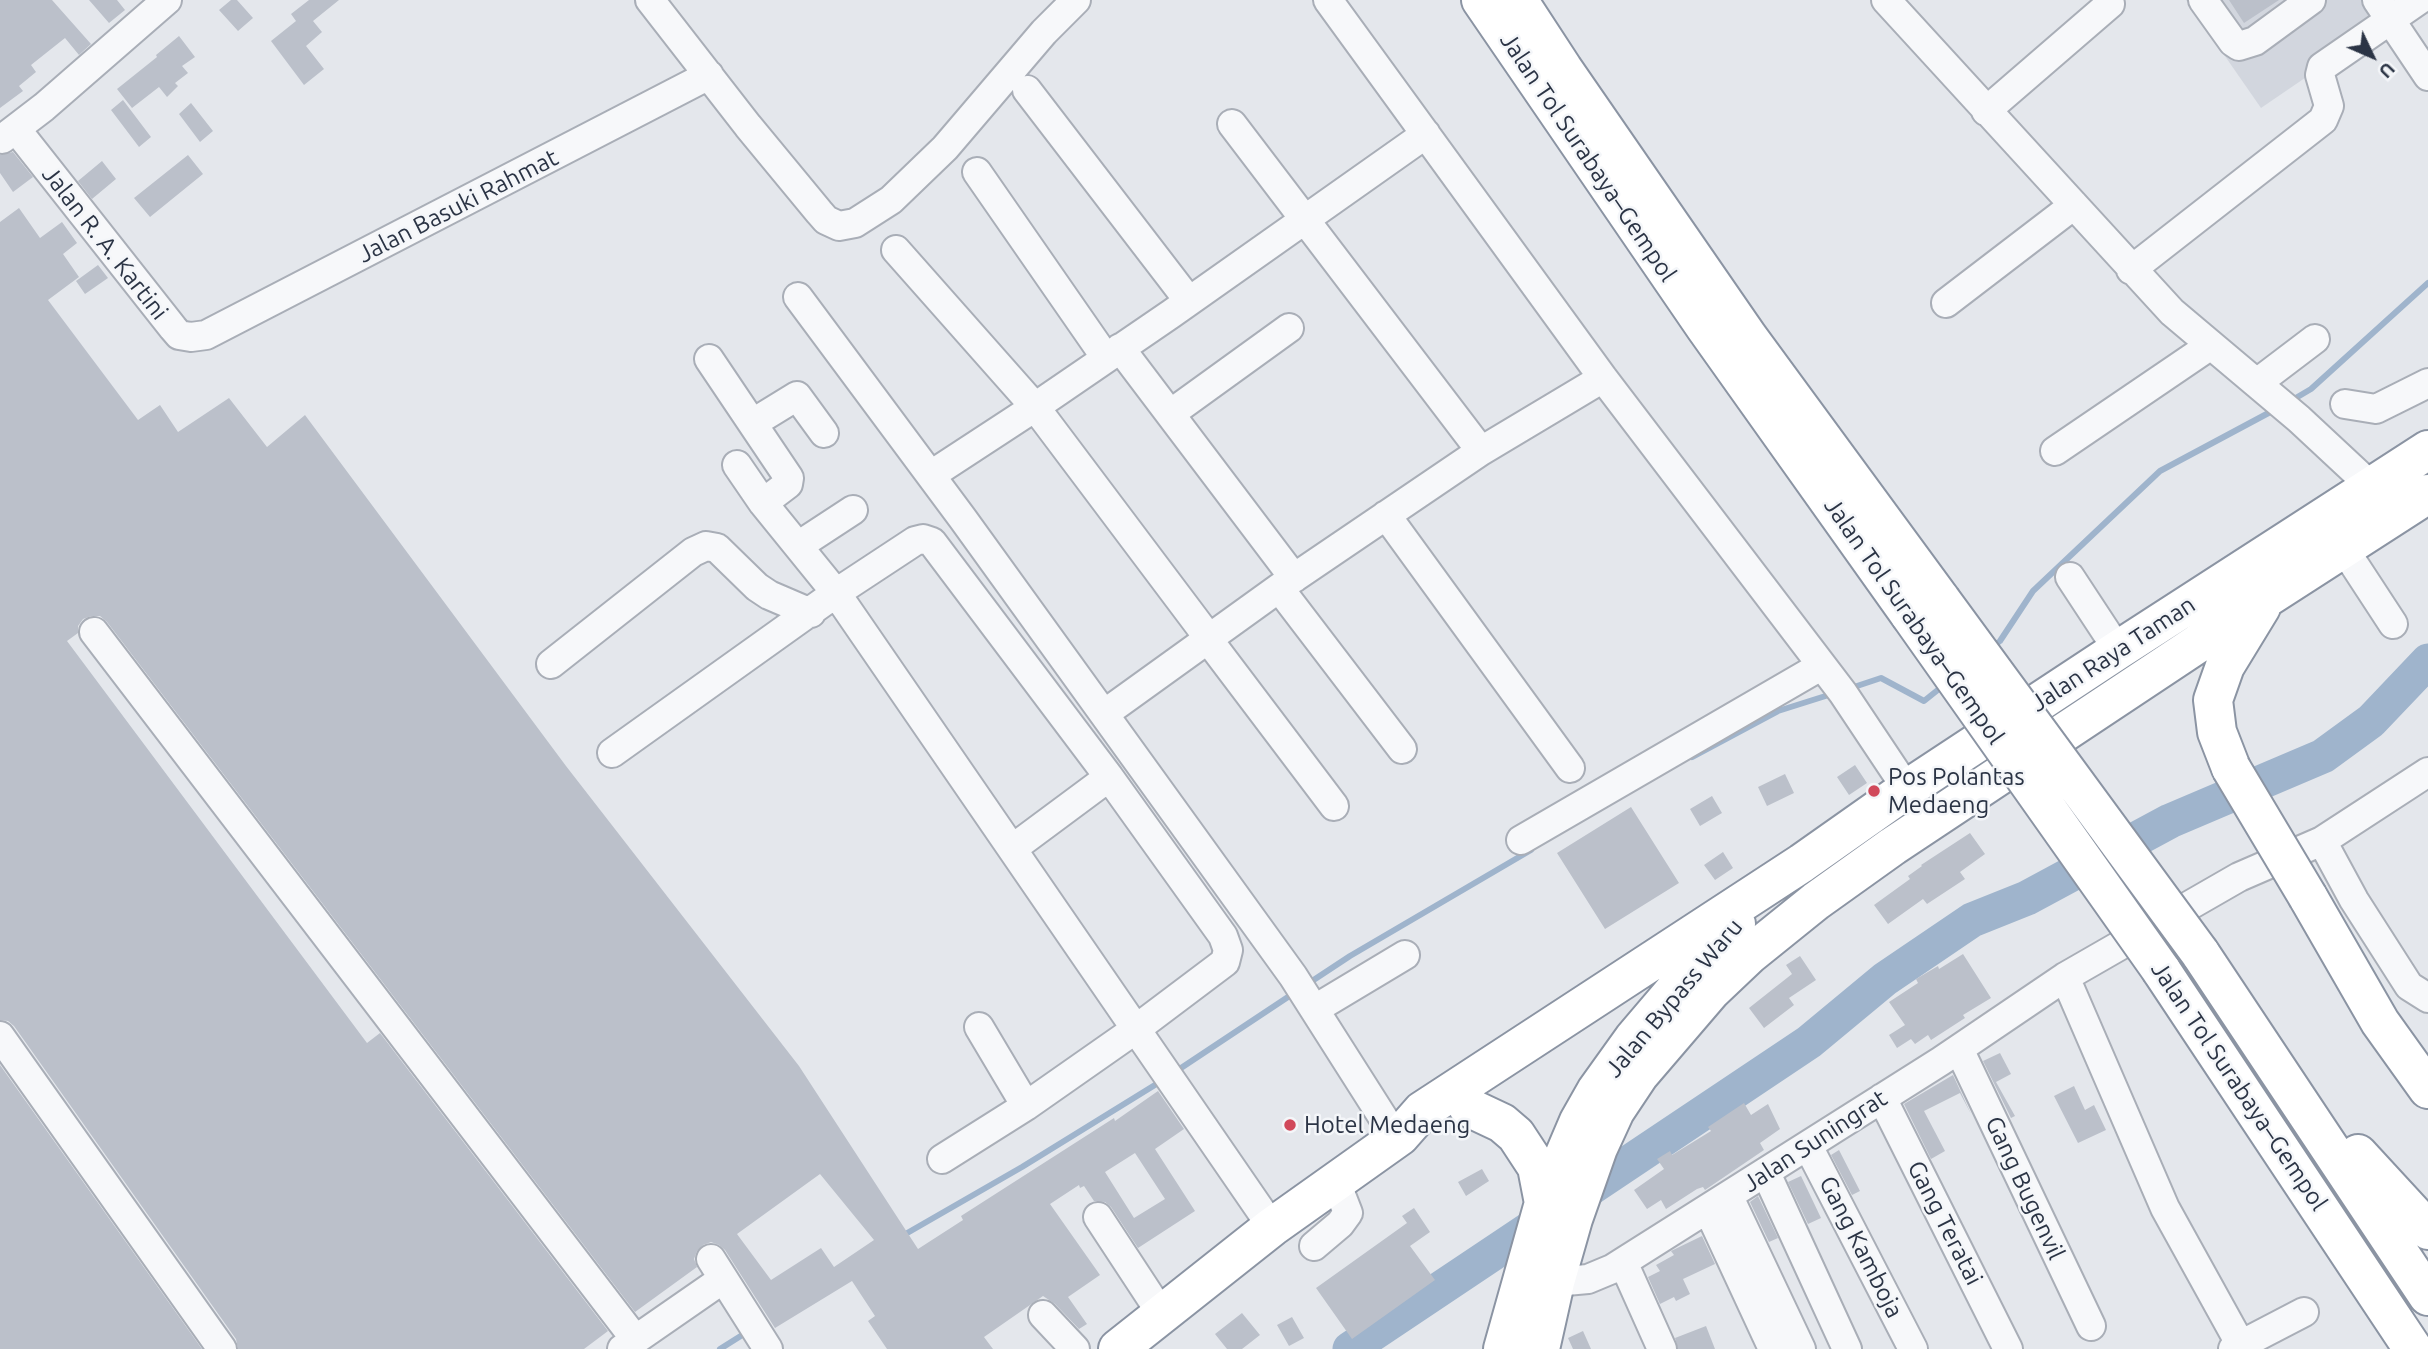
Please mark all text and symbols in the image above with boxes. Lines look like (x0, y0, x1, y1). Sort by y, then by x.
north arrow (2337, 21, 2407, 91)
street label: Jalan Tol Surabaya–Gempol (1494, 27, 1682, 287)
text: U (2375, 58, 2400, 83)
street label: Jalan Basuki Rahmat (353, 143, 563, 269)
street label: Jalan R. A. Kartini (36, 160, 174, 326)
street label: Jalan Tol Surabaya–Gempol (1818, 492, 2010, 750)
street label: Jalan Raya Taman (2025, 590, 2201, 718)
place label: Pos Polantas Medaeng (1888, 763, 2025, 819)
marker: Pos Polantas Medaeng (1866, 783, 1882, 799)
street label: Jalan Bypass Waru (1599, 913, 1749, 1083)
street label: Jalan Tol Surabaya–Gempol (2145, 956, 2333, 1216)
street label: Jalan Suningrat (1737, 1084, 1893, 1198)
place label: Hotel Medaeng (1304, 1111, 1470, 1139)
street label: Gang Bugenvil (1979, 1112, 2071, 1264)
marker: Hotel Medaeng (1282, 1117, 1298, 1133)
street label: Gang Teratai (1901, 1156, 1989, 1290)
street label: Gang Kamboja (1813, 1171, 1909, 1323)

